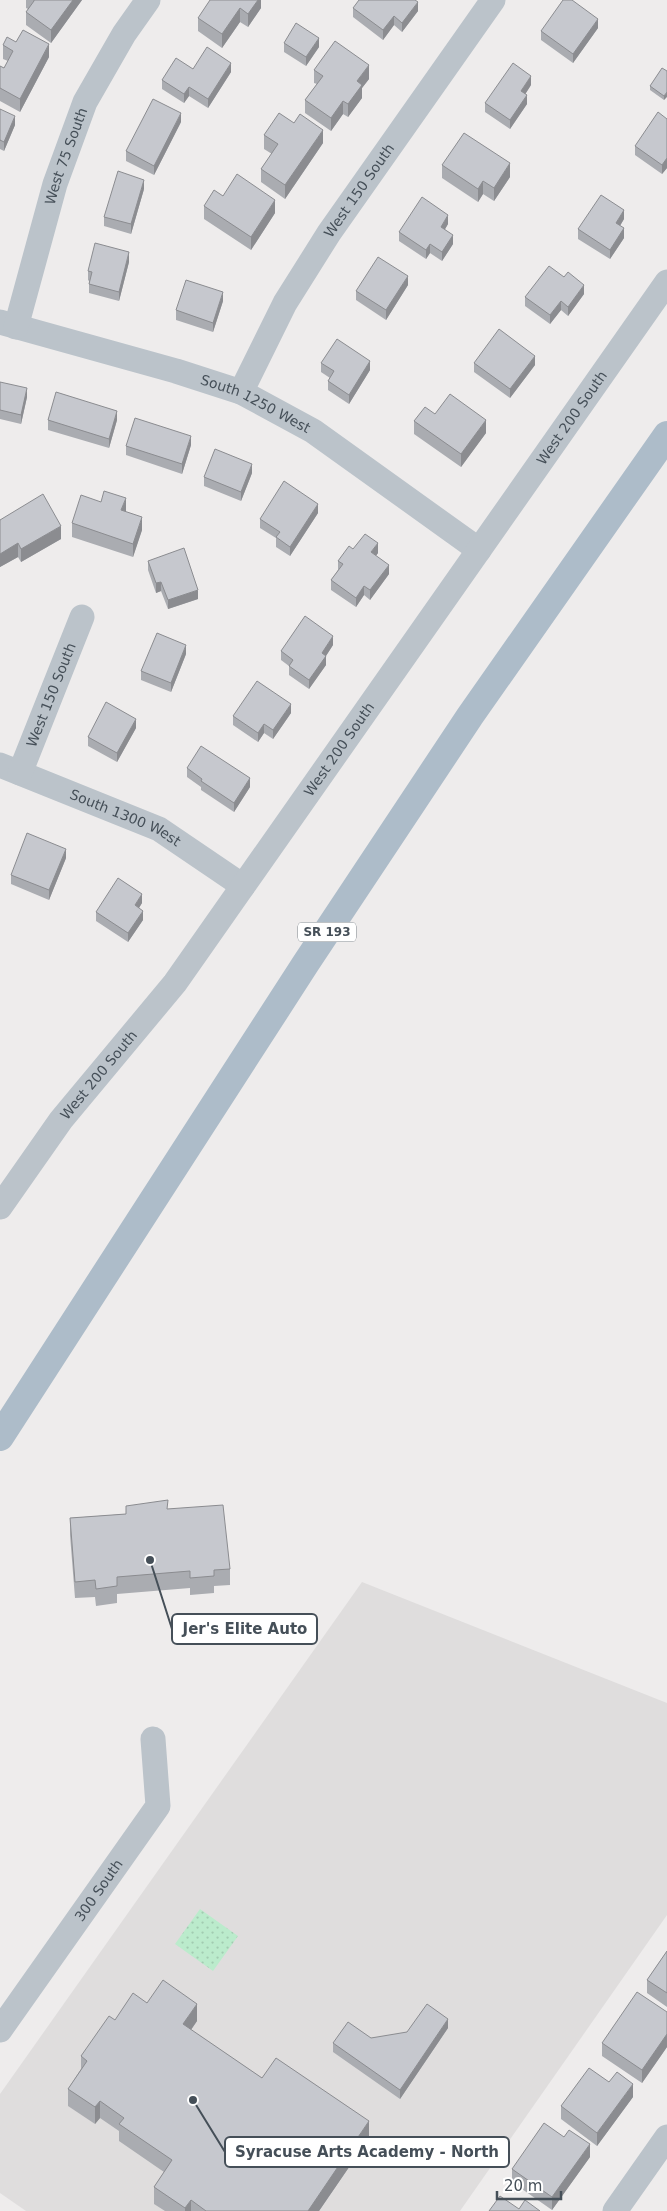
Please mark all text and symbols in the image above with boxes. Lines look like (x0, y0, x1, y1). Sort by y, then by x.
street label: West 75 South (42, 105, 90, 207)
street label: West 150 South (321, 141, 397, 240)
street label: West 200 South (533, 368, 610, 468)
street label: South 1250 West (199, 372, 314, 436)
street label: West 150 South (23, 640, 79, 749)
street label: West 200 South (301, 699, 377, 799)
street label: South 1300 West (68, 786, 184, 850)
road number: SR 193 (298, 922, 356, 942)
street label: West 200 South (57, 1027, 140, 1123)
callout: Jer's Elite Auto (172, 1614, 317, 1644)
text: Jer's Elite Auto (182, 1620, 307, 1638)
street label: 300 South (71, 1856, 126, 1924)
callout: Syracuse Arts Academy - North (225, 2137, 509, 2167)
text: Syracuse Arts Academy - North (235, 2143, 499, 2161)
scale bar (497, 2168, 561, 2200)
text: 20 m (504, 2177, 542, 2195)

